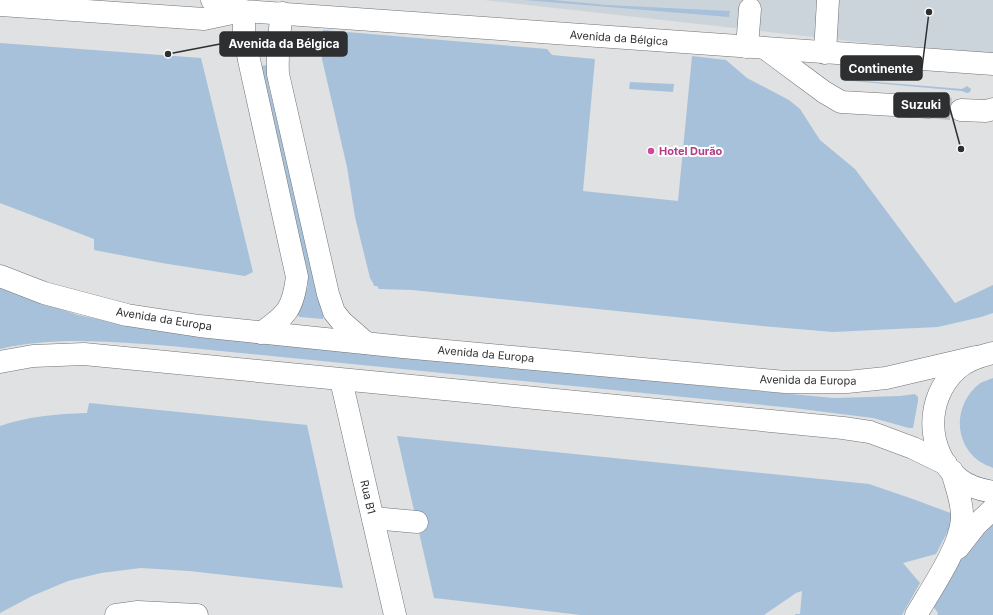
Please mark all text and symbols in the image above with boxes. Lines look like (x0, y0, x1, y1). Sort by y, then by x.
street label: Avenida da Bélgica (569, 28, 669, 48)
callout: Avenida da Bélgica (220, 32, 347, 56)
text: Avenida da Bélgica (228, 36, 340, 51)
callout: Continente (841, 56, 922, 80)
text: Continente (849, 61, 913, 76)
callout: Suzuki (894, 93, 949, 117)
text: Suzuki (901, 97, 941, 112)
place label: Hotel Durão (659, 144, 723, 158)
marker: Hotel Durão (646, 146, 656, 156)
street label: Avenida da Europa (115, 304, 213, 334)
street label: Avenida da Europa (437, 343, 535, 365)
street label: Avenida da Europa (759, 372, 857, 388)
street label: Rua B1 (357, 479, 379, 515)

